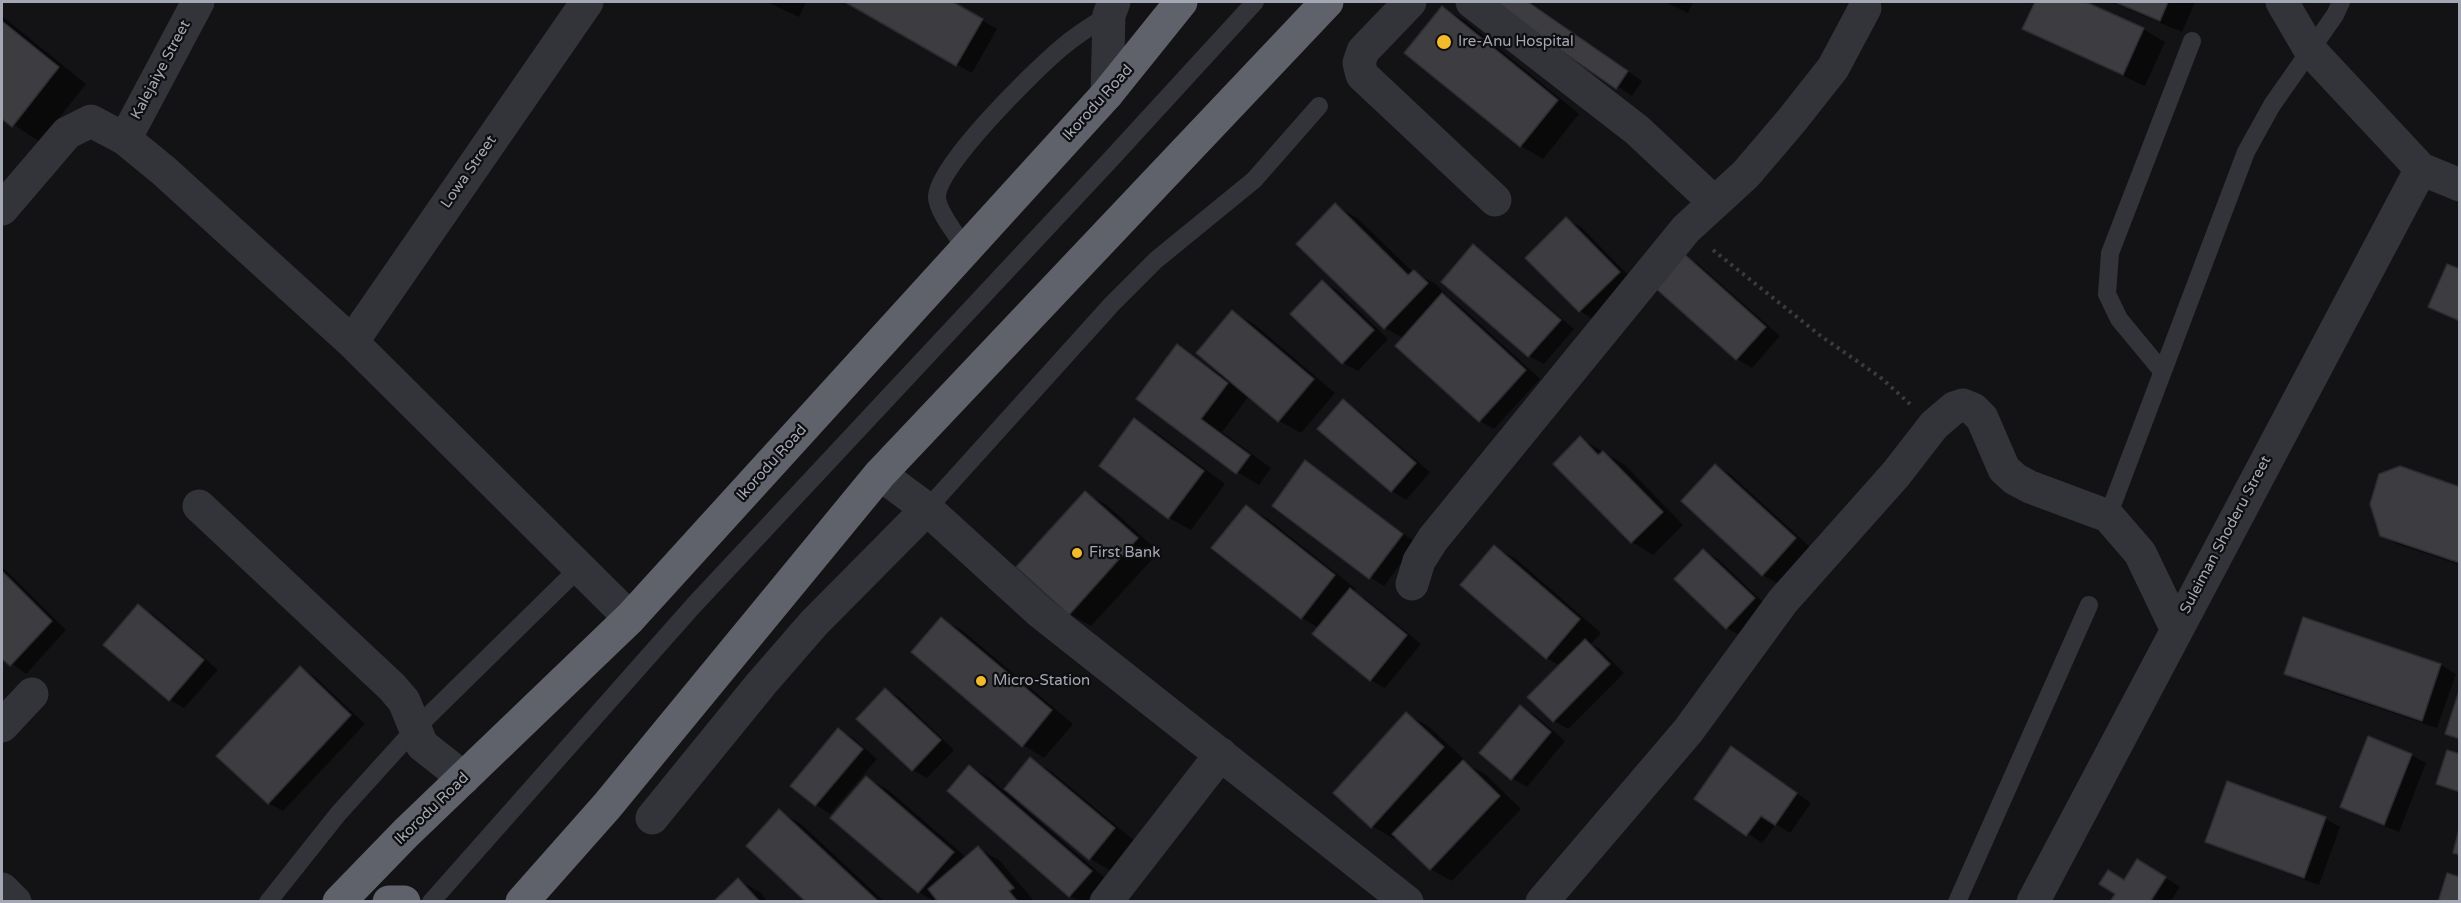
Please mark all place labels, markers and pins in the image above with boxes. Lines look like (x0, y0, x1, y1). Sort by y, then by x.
marker: Ire-Anu Hospital (1435, 33, 1453, 51)
place label: Ire-Anu Hospital (1458, 33, 1574, 51)
place label: First Bank (1089, 544, 1160, 562)
marker: First Bank (1070, 546, 1084, 560)
place label: Micro-Station (993, 672, 1090, 690)
marker: Micro-Station (974, 674, 988, 688)

